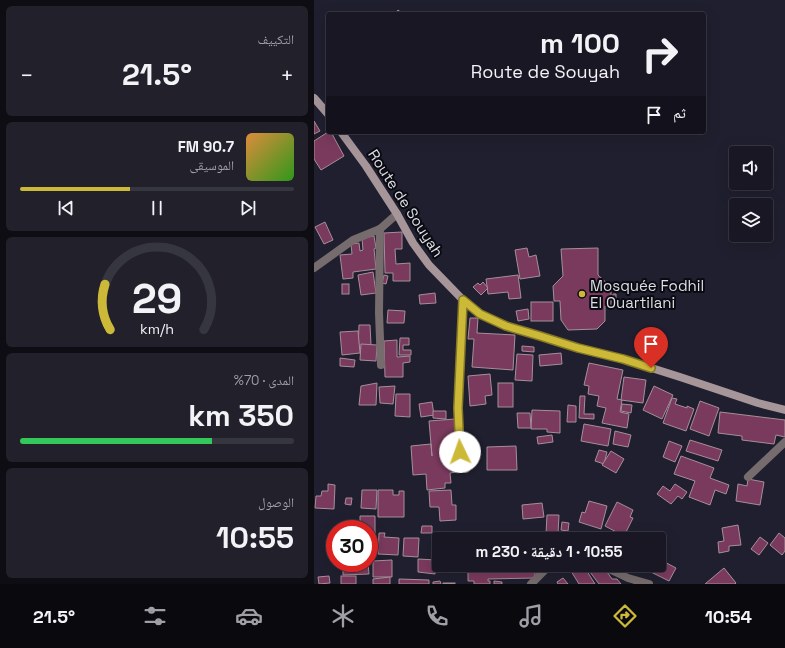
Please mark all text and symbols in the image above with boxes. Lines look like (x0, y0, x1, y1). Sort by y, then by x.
text: 100 m (540, 25, 620, 61)
icon: right (634, 28, 686, 80)
text: التكييف (258, 31, 294, 48)
text: 21.5° (122, 55, 192, 94)
text: Route de Souyah (471, 60, 620, 83)
text: − (20, 61, 34, 89)
text: + (280, 61, 294, 89)
text: ثم (673, 103, 686, 122)
icon: arrive (643, 104, 665, 126)
text: 90.7 FM (178, 137, 234, 156)
street label: Route de Souyah (364, 146, 448, 260)
map controls (729, 146, 773, 242)
button: sound (729, 146, 773, 190)
text: الموسيقى (190, 157, 234, 174)
icon: previous (55, 197, 77, 219)
icon: pause (146, 197, 168, 219)
icon: next (237, 197, 259, 219)
button: layers (729, 198, 773, 242)
text: 29 (132, 272, 182, 325)
place label: Mosquée Fodhil El Ouartilani (590, 276, 704, 312)
marker: Mosquée Fodhil El Ouartilani (577, 289, 587, 299)
text: km/h (140, 320, 174, 338)
pin (634, 327, 668, 368)
icon: arrive (640, 333, 662, 355)
text: المدى · 70% (234, 372, 294, 389)
text: 350 km (188, 396, 294, 435)
position arrow (439, 431, 481, 473)
text: الوصول (258, 494, 294, 511)
text: 10:55 (216, 518, 294, 557)
speed limit sign: 30 (326, 520, 378, 572)
text: 10:55 · 1 دقيقة · 230 m (475, 542, 623, 561)
icon: filters (141, 602, 169, 630)
icon: car (235, 602, 263, 630)
icon: climate (329, 602, 357, 630)
icon: phone (423, 602, 451, 630)
icon: music (517, 602, 545, 630)
icon: directions (611, 602, 639, 630)
text: 21.5° (33, 605, 75, 628)
text: 10:54 (705, 605, 752, 628)

